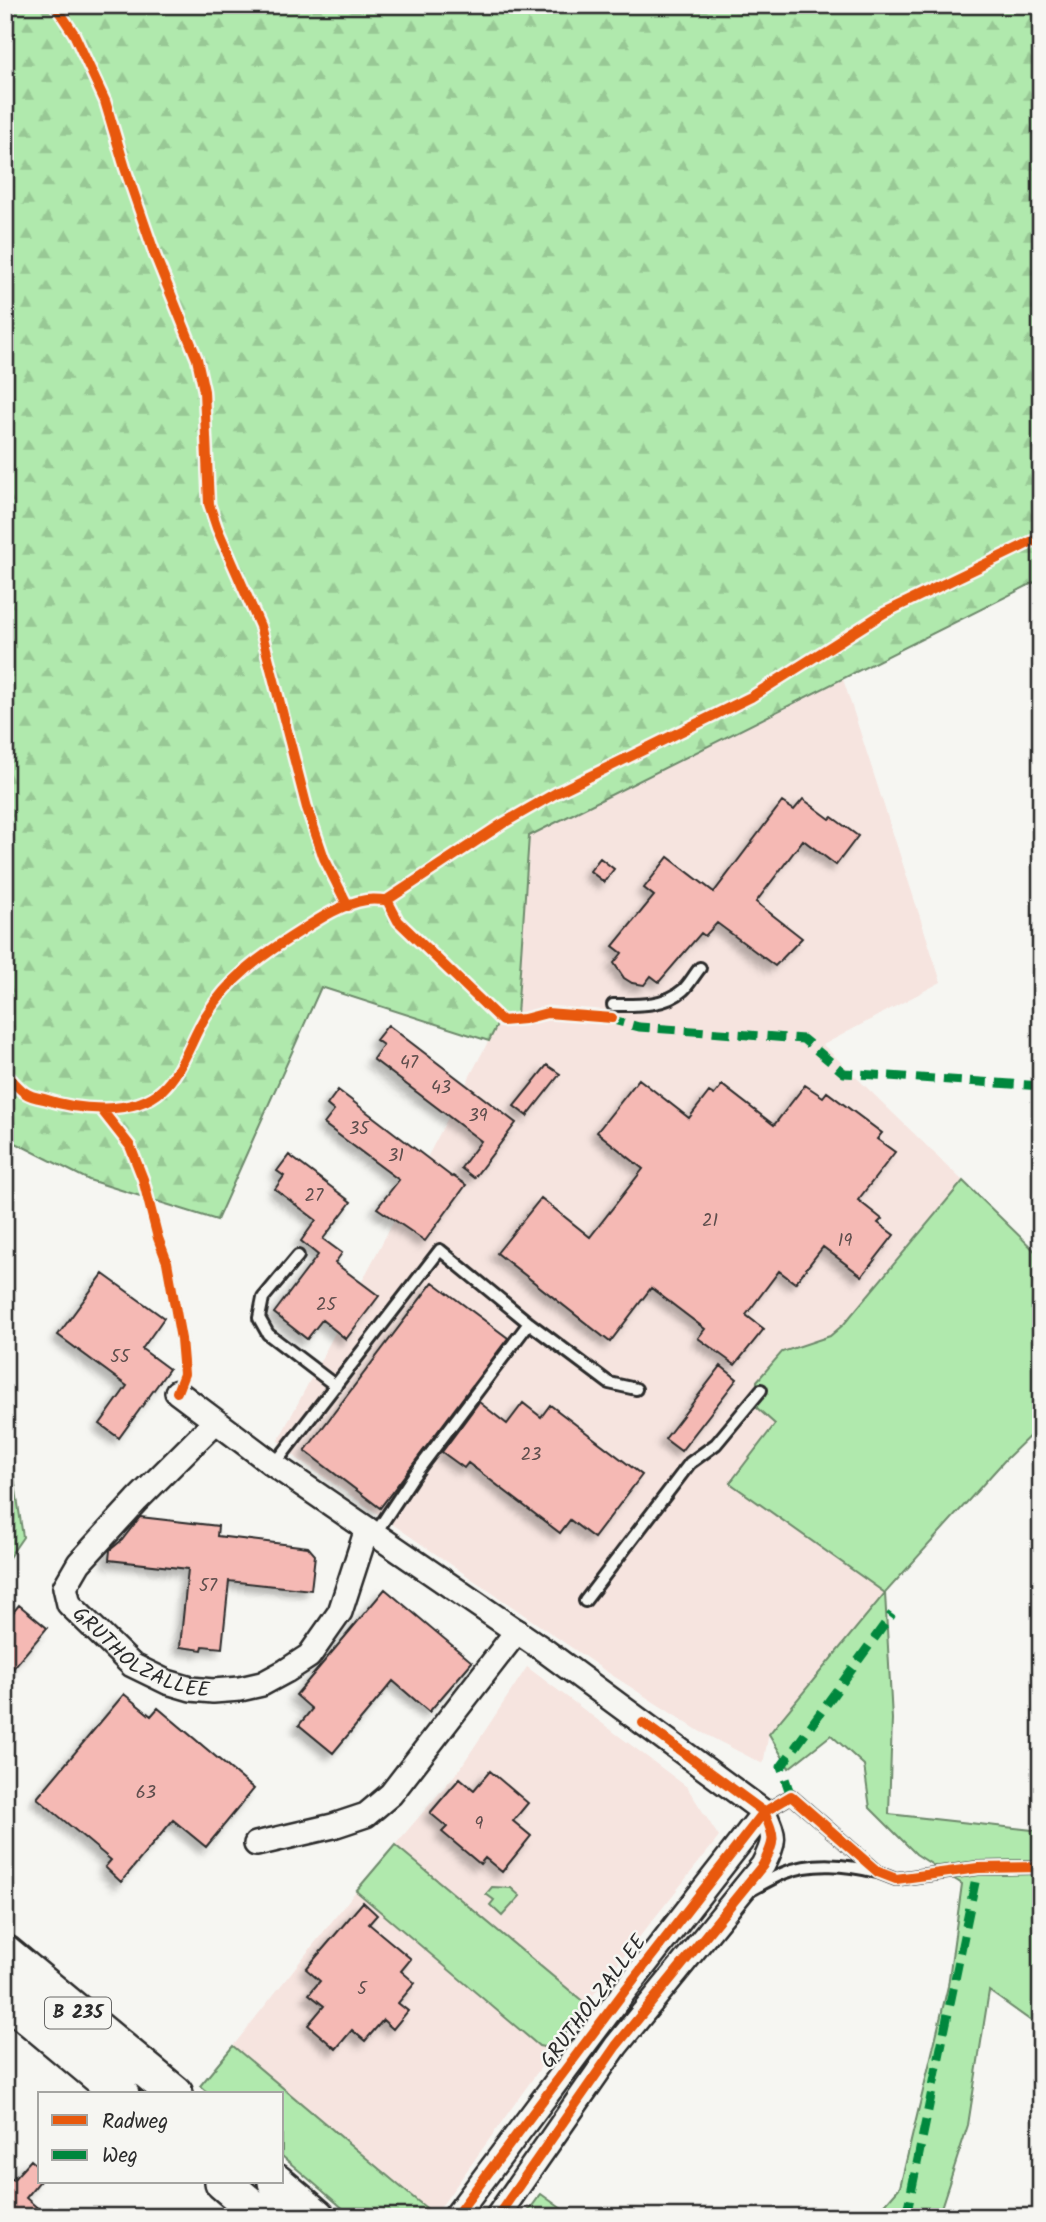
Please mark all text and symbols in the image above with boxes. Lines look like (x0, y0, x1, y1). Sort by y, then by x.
house number: 47 (400, 1049, 419, 1078)
house number: 43 (431, 1074, 451, 1103)
house number: 39 (468, 1102, 488, 1131)
house number: 35 (349, 1115, 370, 1144)
house number: 31 (388, 1142, 404, 1171)
house number: 27 (305, 1182, 324, 1211)
house number: 21 (702, 1207, 718, 1236)
house number: 19 (838, 1227, 852, 1256)
house number: 25 (316, 1291, 337, 1320)
house number: 55 (110, 1343, 131, 1372)
house number: 23 (521, 1441, 541, 1470)
house number: 57 (199, 1572, 218, 1601)
street label: GRUTHOLZALLEE (64, 1599, 212, 1707)
house number: 63 (136, 1779, 156, 1808)
house number: 9 (475, 1810, 484, 1839)
street label: GRUTHOLZALLEE (532, 1927, 656, 2076)
house number: 5 (357, 1975, 368, 2004)
road number: B 235 (45, 1997, 111, 2028)
legend (38, 2092, 284, 2184)
text: Radweg (102, 2106, 168, 2139)
text: Weg (102, 2140, 138, 2173)

